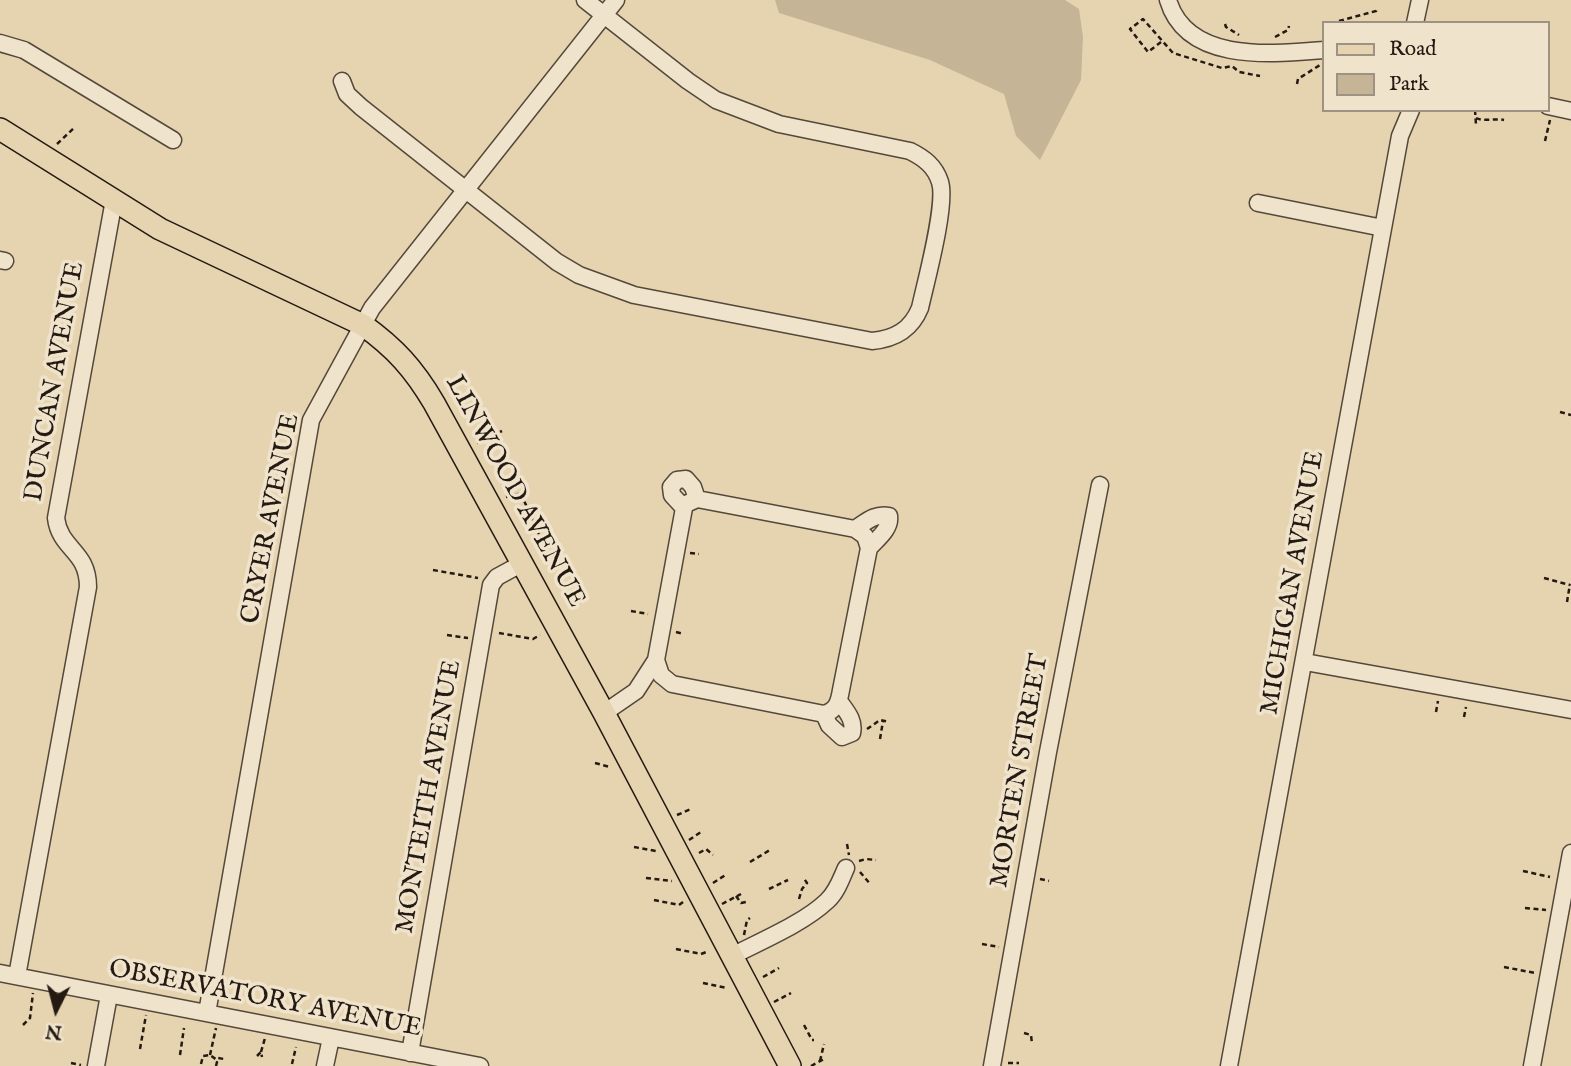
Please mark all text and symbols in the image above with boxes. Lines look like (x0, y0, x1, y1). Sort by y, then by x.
legend (1322, 21, 1550, 112)
text: Road (1389, 36, 1436, 63)
text: Park (1389, 71, 1429, 98)
street label: DUNCAN AVENUE (20, 260, 92, 504)
street label: LINWOOD AVENUE (437, 371, 591, 613)
street label: CRYER AVENUE (236, 411, 308, 627)
street label: MICHIGAN AVENUE (1255, 449, 1333, 717)
street label: MORTEN STREET (985, 652, 1057, 890)
street label: MONTEITH AVENUE (391, 658, 469, 936)
street label: OBSERVATORY AVENUE (106, 954, 424, 1046)
north arrow (21, 975, 91, 1045)
text: N (44, 1018, 63, 1044)

